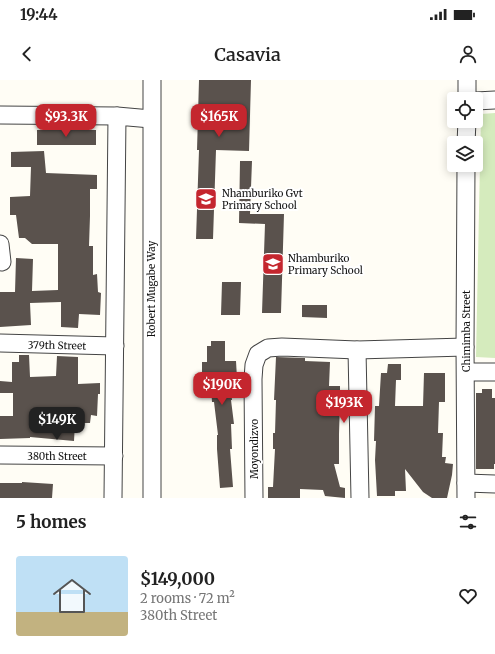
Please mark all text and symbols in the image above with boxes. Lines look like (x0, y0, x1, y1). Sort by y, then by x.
text: 19:44 (20, 5, 58, 24)
icon: back (16, 43, 38, 65)
text: Casavia (214, 43, 281, 66)
icon: person (457, 43, 479, 65)
map controls (447, 92, 483, 172)
button: locate (447, 92, 483, 128)
pin: $93.3K (33, 104, 99, 138)
pin: $165K (191, 104, 247, 138)
text: $93.3K (44, 108, 88, 125)
text: $165K (200, 108, 238, 125)
button: layers (447, 136, 483, 172)
school or university icon: Nhamburiko Gvt Primary School (193, 186, 219, 212)
place label: Nhamburiko Gvt Primary School (222, 187, 303, 212)
street label: Robert Mugabe Way (145, 241, 158, 337)
school or university icon: Nhamburiko Primary School (260, 251, 286, 277)
place label: Nhamburiko Primary School (288, 252, 363, 277)
street label: Chimimba Street (460, 290, 473, 372)
street label: 379th Street (28, 338, 86, 353)
pin: $190K (194, 372, 250, 406)
text: $190K (202, 376, 242, 393)
pin: $193K (316, 390, 372, 424)
text: $193K (325, 394, 363, 411)
pin: $149K (29, 407, 85, 441)
text: $149K (38, 411, 76, 428)
street label: Moyondizvo (248, 419, 261, 479)
street label: 380th Street (27, 450, 87, 463)
text: 5 homes (16, 511, 87, 533)
icon: filters (457, 511, 479, 533)
text: $149,000 (140, 568, 215, 590)
icon: home (48, 572, 96, 620)
icon: heart (457, 585, 479, 607)
text: 2 rooms · 72 m² (140, 590, 235, 607)
text: 380th Street (140, 607, 217, 624)

